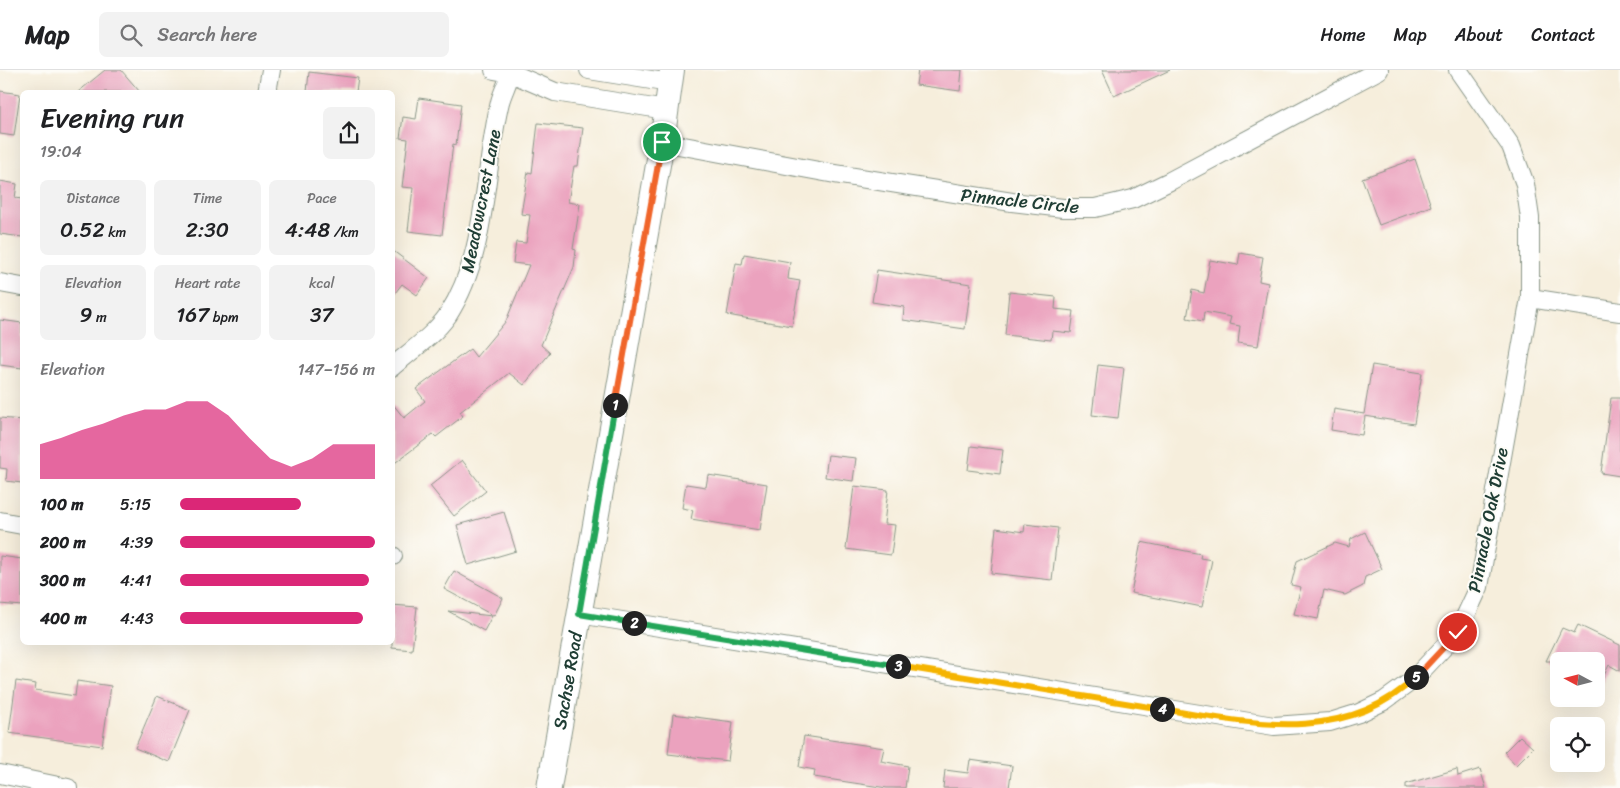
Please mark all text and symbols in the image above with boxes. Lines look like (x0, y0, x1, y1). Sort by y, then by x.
search box (99, 12, 449, 57)
text: Map (25, 14, 69, 56)
text: Search here (157, 18, 257, 51)
text: Home (1321, 19, 1366, 51)
text: Map (1394, 19, 1427, 51)
text: About (1455, 19, 1503, 51)
text: Contact (1531, 19, 1595, 51)
icon: search (117, 21, 145, 49)
text: Evening run (40, 93, 184, 142)
button: share (323, 107, 375, 159)
pin (641, 121, 683, 163)
street label: Meadowcrest Lane (451, 126, 511, 275)
icon: arrive (648, 128, 676, 156)
text: 19:04 (40, 137, 82, 166)
street label: Pinnacle Circle (959, 179, 1081, 223)
text: Distance (67, 186, 120, 211)
text: Time (193, 186, 222, 211)
text: Pace (307, 186, 337, 211)
text: 0.52 (60, 211, 105, 249)
text: 2:30 (186, 211, 229, 249)
text: 4:48 (285, 211, 330, 249)
text: km (105, 220, 126, 245)
text: /km (330, 220, 359, 245)
text: Elevation (65, 271, 122, 296)
text: Heart rate (175, 271, 240, 296)
text: kcal (309, 271, 335, 296)
text: 9 (80, 296, 92, 334)
text: 167 (176, 296, 209, 334)
text: 37 (310, 296, 334, 334)
text: m (92, 305, 107, 330)
text: bpm (209, 305, 239, 330)
text: Elevation (40, 355, 105, 384)
text: 147–156 m (298, 355, 375, 384)
pin: 1 (602, 392, 628, 418)
text: 1 (612, 393, 619, 418)
street label: Pinnacle Oak Drive (1458, 445, 1518, 595)
text: 100 m (40, 490, 84, 519)
text: 5:15 (120, 490, 151, 519)
text: 200 m (40, 528, 86, 557)
text: 4:39 (120, 528, 153, 557)
text: 300 m (40, 566, 85, 595)
text: 4:41 (120, 566, 152, 595)
text: 400 m (40, 604, 87, 633)
text: 4:43 (120, 604, 154, 633)
pin: 2 (622, 610, 646, 636)
text: 2 (630, 611, 639, 636)
pin (1437, 611, 1479, 653)
icon: check (1444, 618, 1472, 646)
street label: Sachse Road (544, 628, 592, 732)
north arrow (1550, 652, 1605, 708)
map controls (1550, 652, 1605, 772)
pin: 3 (886, 654, 910, 678)
text: 3 (895, 654, 902, 679)
pin: 5 (1404, 664, 1428, 690)
text: 5 (1412, 665, 1421, 690)
pin: 4 (1150, 696, 1174, 722)
text: 4 (1158, 697, 1167, 722)
button: locate (1550, 717, 1605, 772)

